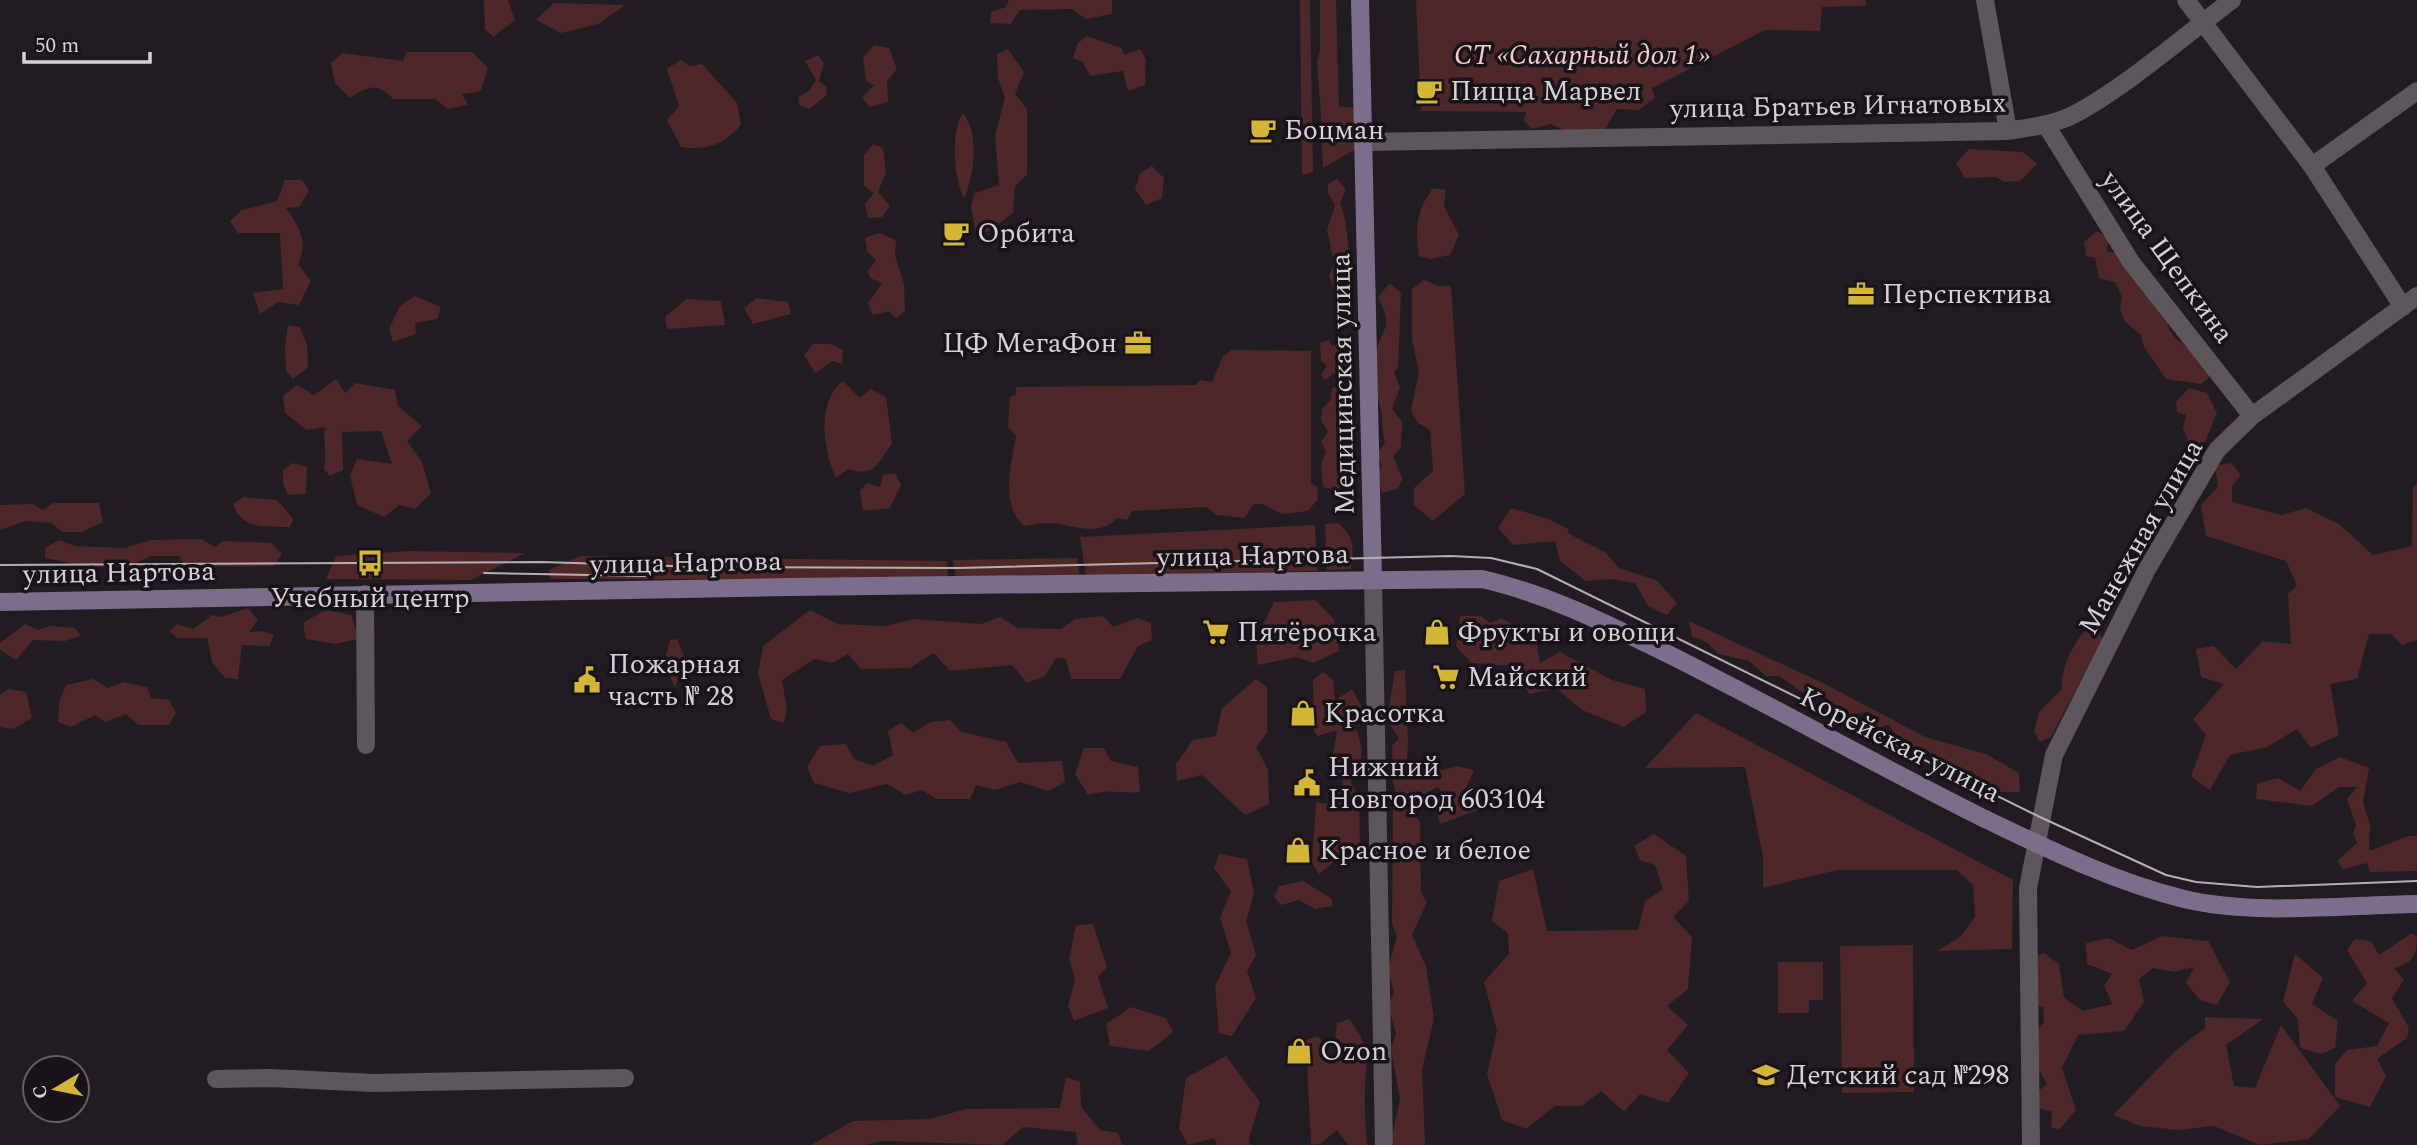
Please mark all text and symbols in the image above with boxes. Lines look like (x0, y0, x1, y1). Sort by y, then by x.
scale bar (24, 21, 150, 65)
text: 50 m (35, 30, 79, 62)
park label: СТ «Сахарный дол 1» (1454, 34, 1710, 77)
place label: Пицца Марвел (1450, 70, 1641, 113)
cafe icon: Пицца Марвел (1414, 76, 1444, 106)
street label: улица Братьев Игнатовых (1668, 82, 2007, 130)
place label: Боцман (1284, 109, 1384, 152)
cafe icon: Боцман (1248, 115, 1278, 145)
street label: улица Щепкина (2089, 161, 2245, 353)
place label: Орбита (977, 212, 1075, 255)
cafe icon: Орбита (941, 218, 971, 248)
street label: Медицинская улица (1319, 252, 1367, 515)
place label: Перспектива (1882, 273, 2052, 316)
office icon: Перспектива (1846, 279, 1876, 309)
place label: ЦФ МегаФон (943, 322, 1117, 365)
office icon: ЦФ МегаФон (1123, 328, 1153, 358)
street label: Манежная улица (2067, 431, 2215, 643)
street label: улица Нартова (1156, 533, 1350, 579)
street label: улица Нартова (589, 540, 783, 586)
bus stop icon: Учебный центр (355, 548, 385, 578)
street label: улица Нартова (22, 550, 216, 596)
place label: Учебный центр (270, 577, 470, 620)
place label: Пятёрочка (1237, 611, 1377, 654)
place label: Фрукты и овощи (1458, 611, 1676, 654)
supermarket icon: Пятёрочка (1201, 617, 1231, 647)
shop icon: Фрукты и овощи (1422, 617, 1452, 647)
place label: Пожарная часть № 28 (608, 643, 741, 718)
place label: Майский (1467, 656, 1587, 699)
supermarket icon: Майский (1431, 662, 1461, 692)
public building icon: Пожарная часть № 28 (572, 665, 602, 695)
street label: Корейская улица (1792, 676, 2008, 814)
place label: Красотка (1324, 692, 1445, 735)
shop icon: Красотка (1288, 698, 1318, 728)
place label: Нижний Новгород 603104 (1328, 746, 1545, 821)
public building icon: Нижний Новгород 603104 (1292, 768, 1322, 798)
place label: Красное и белое (1319, 829, 1531, 872)
shop icon: Красное и белое (1283, 835, 1313, 865)
place label: Ozon (1320, 1030, 1387, 1073)
shop icon: Ozon (1284, 1036, 1314, 1066)
north arrow (21, 1054, 91, 1124)
place label: Детский сад №298 (1787, 1054, 2009, 1097)
school or university icon: Детский сад №298 (1751, 1060, 1781, 1090)
text: С (25, 1083, 56, 1101)

